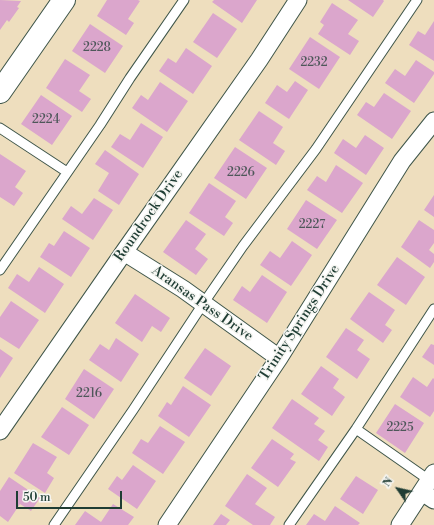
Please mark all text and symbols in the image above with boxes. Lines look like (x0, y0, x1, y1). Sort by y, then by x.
house number: 2228 (83, 41, 111, 55)
house number: 2232 (300, 56, 328, 70)
house number: 2224 (32, 113, 60, 127)
house number: 2226 (227, 166, 255, 180)
street label: Roundrock Drive (111, 167, 187, 265)
house number: 2227 (299, 218, 325, 232)
street label: Trinity Springs Drive (256, 262, 344, 384)
street label: Aransas Pass Drive (148, 263, 256, 345)
house number: 2216 (76, 387, 102, 401)
house number: 2225 (386, 421, 414, 435)
north arrow (378, 469, 418, 509)
text: N (380, 475, 396, 490)
scale bar (18, 483, 124, 509)
text: 50 m (23, 490, 51, 505)

